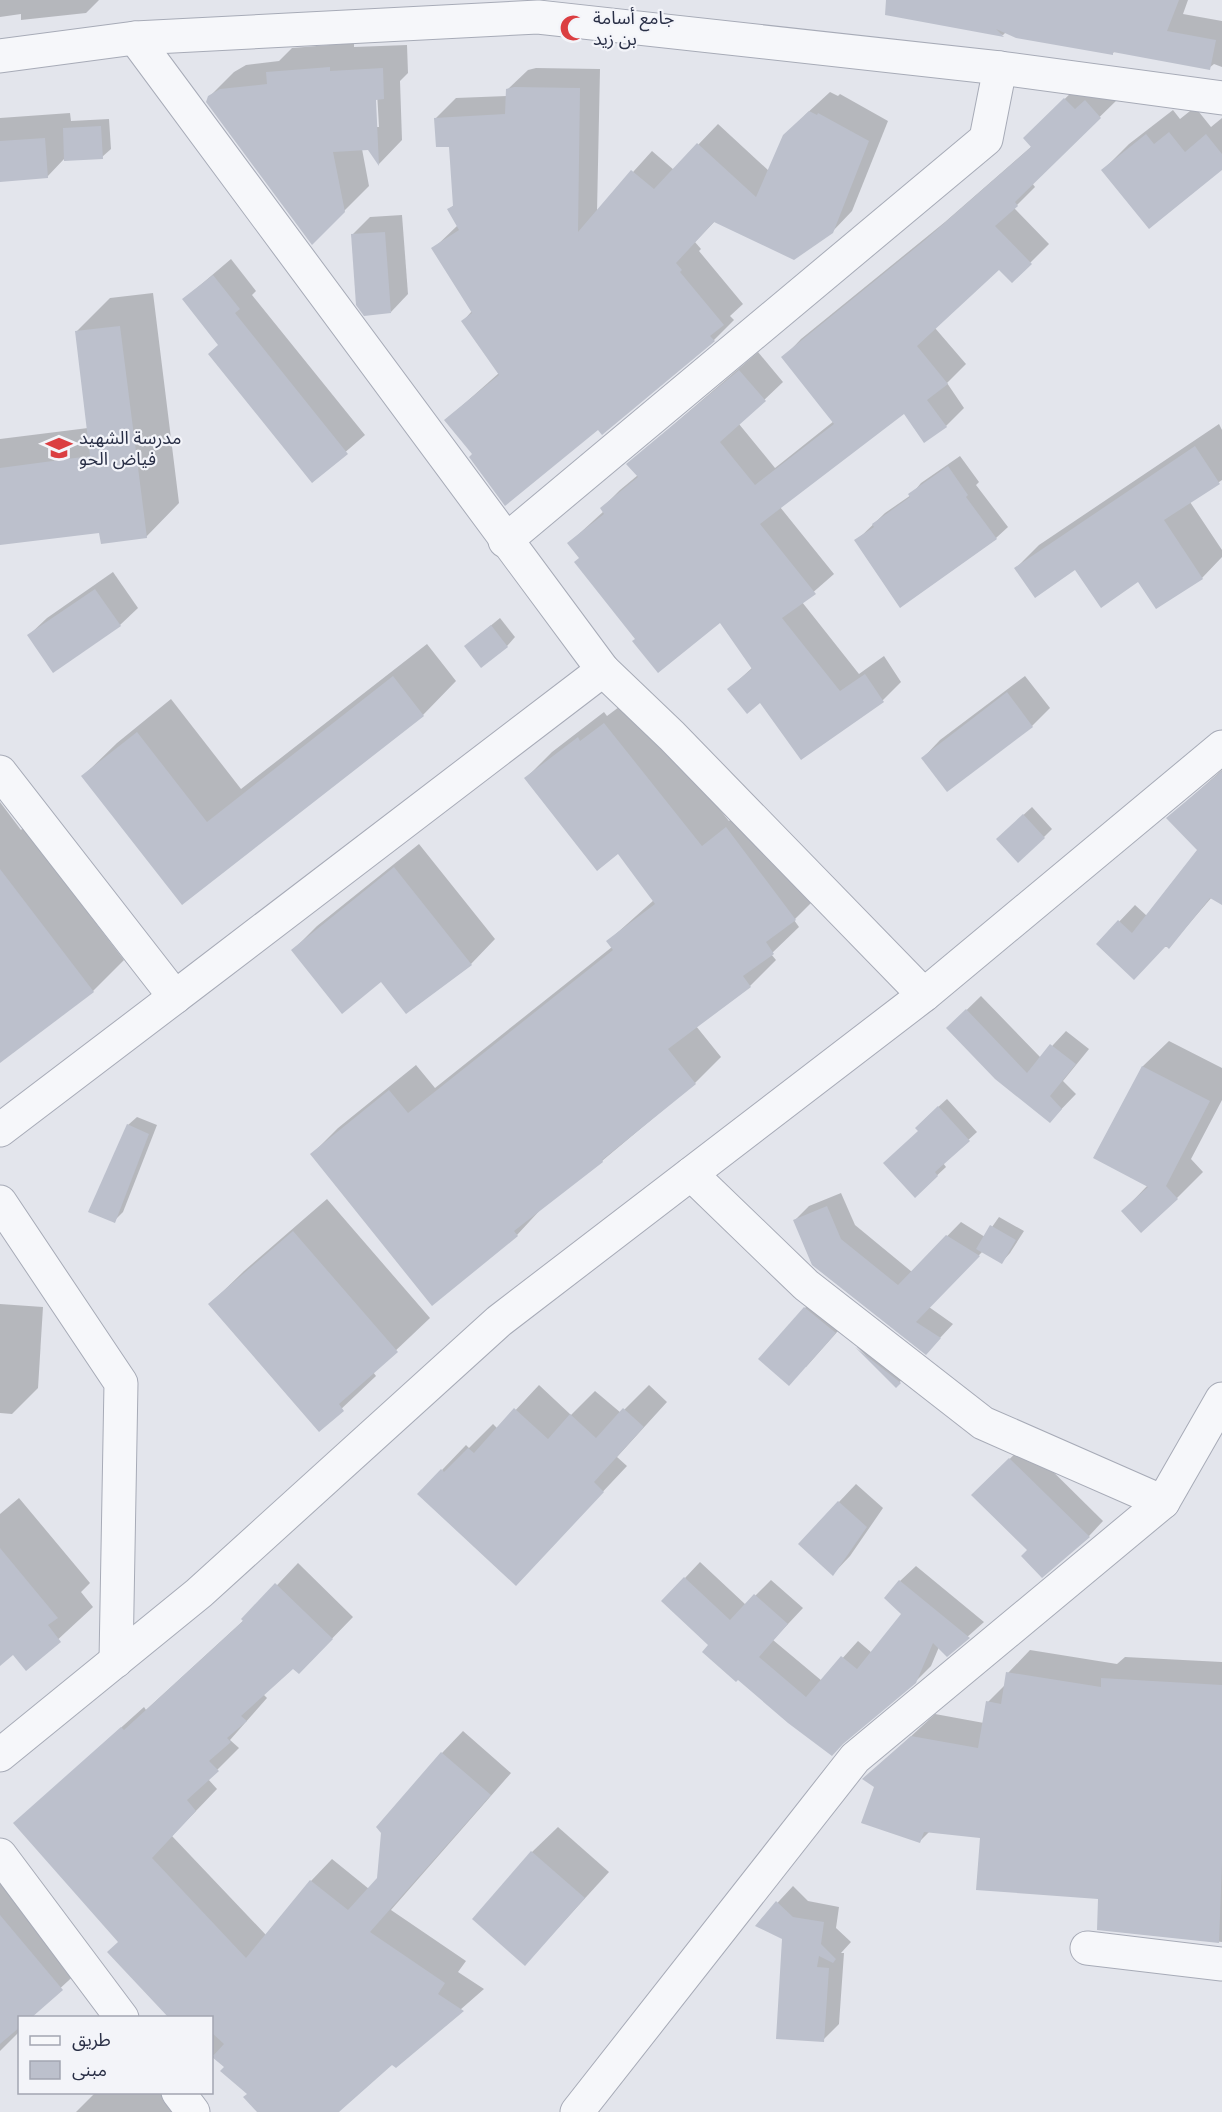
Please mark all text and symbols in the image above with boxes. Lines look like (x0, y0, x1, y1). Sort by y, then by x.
place label: جامع أسامة بن زيد (593, 7, 674, 50)
mosque icon: جامع أسامة بن زيد (558, 13, 588, 43)
place label: مدرسة الشهيد فياض الحو (79, 427, 181, 470)
school or university icon: مدرسة الشهيد فياض الحو (44, 433, 74, 463)
legend (18, 2016, 213, 2094)
text: طريق (72, 2029, 111, 2051)
text: مبنى (72, 2059, 107, 2081)

